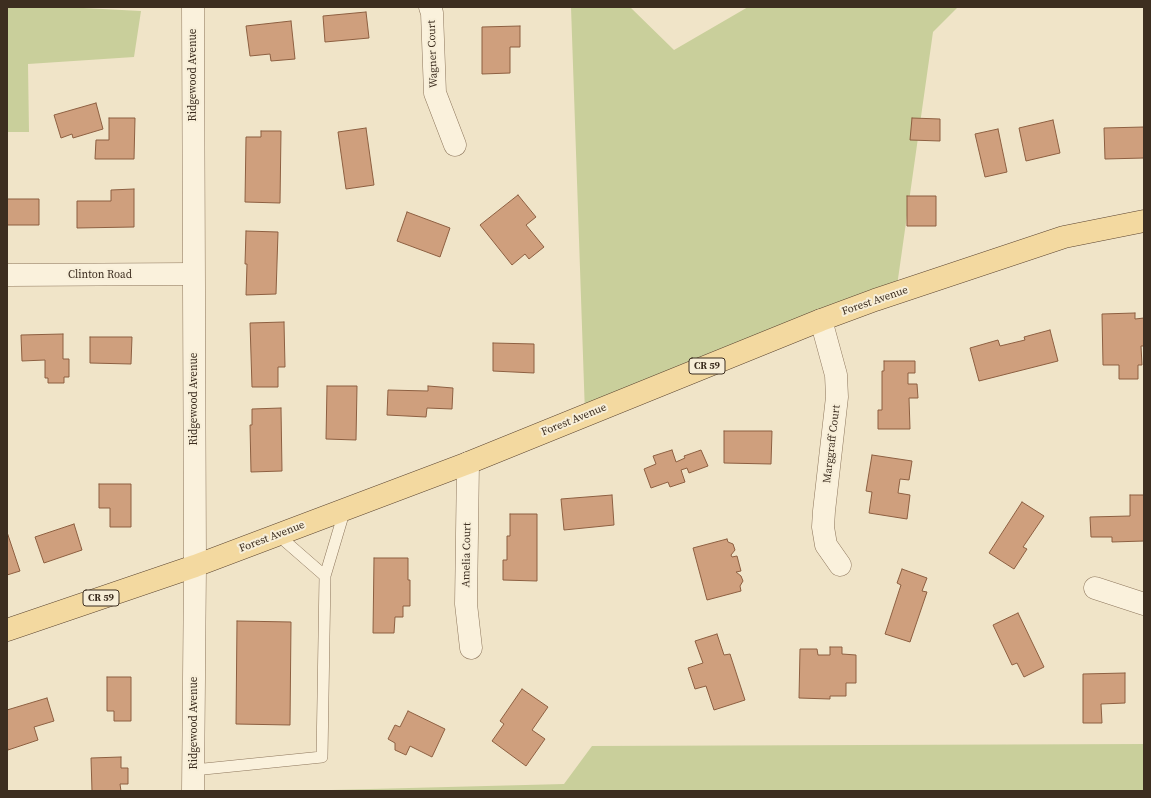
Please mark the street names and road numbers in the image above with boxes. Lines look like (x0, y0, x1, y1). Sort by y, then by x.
street label: Wagner Court (425, 20, 441, 88)
street label: Ridgewood Avenue (186, 29, 200, 121)
street label: Clinton Road (68, 268, 132, 282)
street label: Forest Avenue (840, 284, 910, 318)
street label: Ridgewood Avenue (187, 353, 201, 445)
road number: CR 59 (689, 358, 725, 374)
street label: Forest Avenue (539, 401, 609, 439)
street label: Marggraff Court (821, 404, 843, 484)
street label: Forest Avenue (237, 518, 307, 556)
street label: Amelia Court (460, 522, 474, 588)
road number: CR 59 (83, 590, 119, 606)
street label: Ridgewood Avenue (187, 677, 201, 769)

